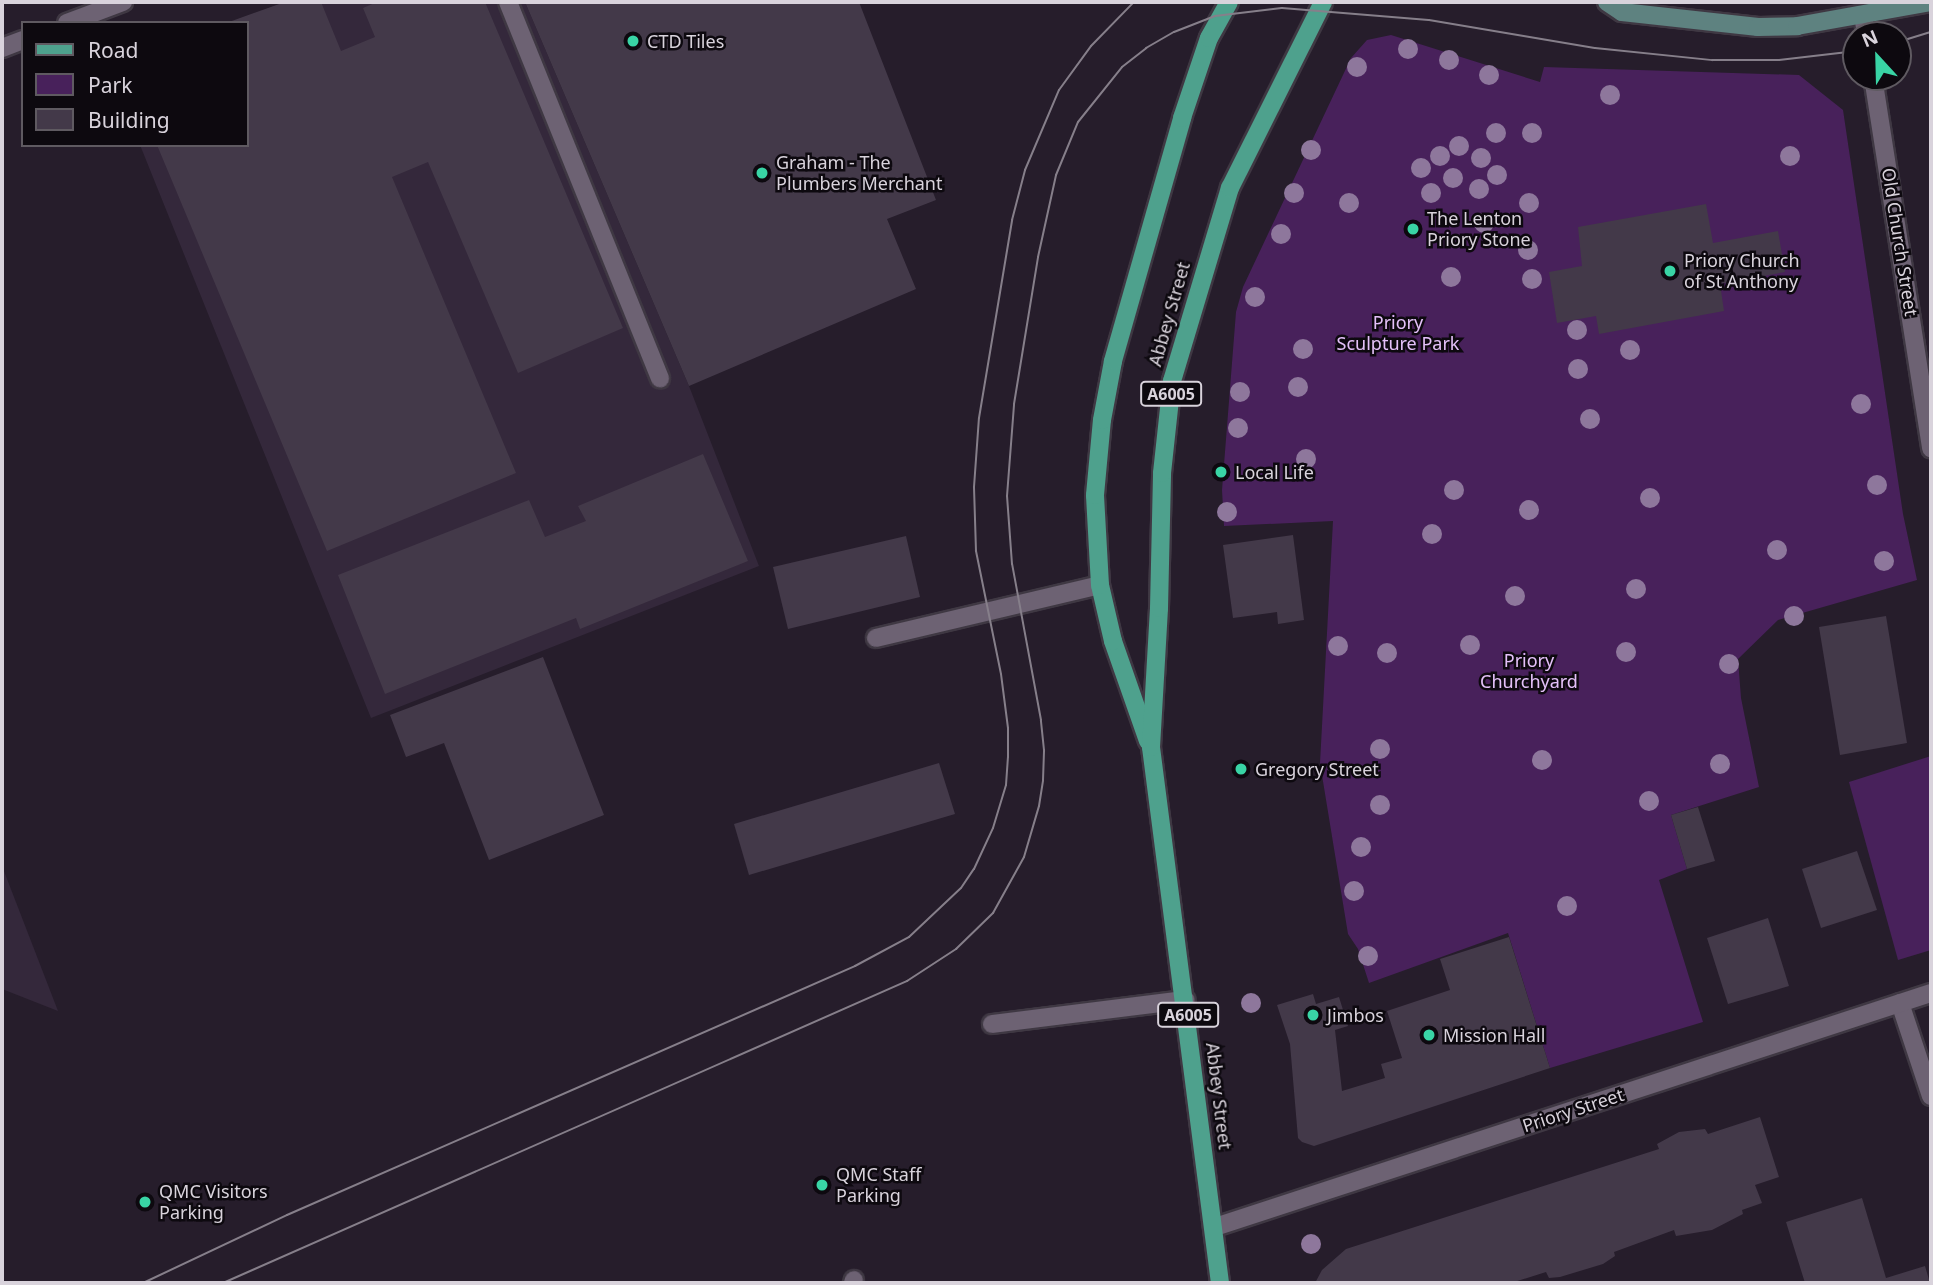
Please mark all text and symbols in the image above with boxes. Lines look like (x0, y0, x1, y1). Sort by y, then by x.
legend (21, 21, 248, 147)
north arrow (1842, 21, 1912, 91)
text: N (1858, 23, 1882, 53)
place label: CTD Tiles (647, 30, 724, 52)
marker: CTD Tiles (625, 33, 641, 49)
text: Road (88, 36, 138, 64)
text: Park (88, 71, 132, 99)
text: Building (88, 106, 170, 134)
place label: Graham - The Plumbers Merchant (776, 152, 942, 194)
marker: Graham - The Plumbers Merchant (754, 165, 770, 181)
street label: Old Church Street (1878, 166, 1922, 318)
place label: The Lenton Priory Stone (1427, 208, 1531, 250)
marker: The Lenton Priory Stone (1405, 221, 1421, 237)
place label: Priory Church of St Anthony (1684, 250, 1800, 292)
street label: Abbey Street (1144, 259, 1194, 369)
marker: Priory Church of St Anthony (1662, 263, 1678, 279)
park label: Priory Sculpture Park (1337, 312, 1459, 354)
road number: A6005 (1140, 382, 1202, 406)
place label: Local Life (1235, 461, 1314, 483)
marker: Local Life (1213, 464, 1229, 480)
park label: Priory Churchyard (1480, 650, 1578, 692)
place label: Gregory Street (1255, 758, 1379, 780)
marker: Gregory Street (1233, 761, 1249, 777)
road number: A6005 (1156, 1002, 1220, 1028)
place label: Jimbos (1327, 1004, 1384, 1026)
marker: Jimbos (1305, 1007, 1321, 1023)
place label: Mission Hall (1443, 1024, 1545, 1046)
marker: Mission Hall (1421, 1027, 1437, 1043)
street label: Abbey Street (1202, 1041, 1236, 1151)
street label: Priory Street (1520, 1083, 1626, 1137)
place label: QMC Staff Parking (836, 1164, 921, 1206)
marker: QMC Staff Parking (814, 1177, 830, 1193)
place label: QMC Visitors Parking (159, 1181, 268, 1224)
marker: QMC Visitors Parking (137, 1194, 153, 1210)

